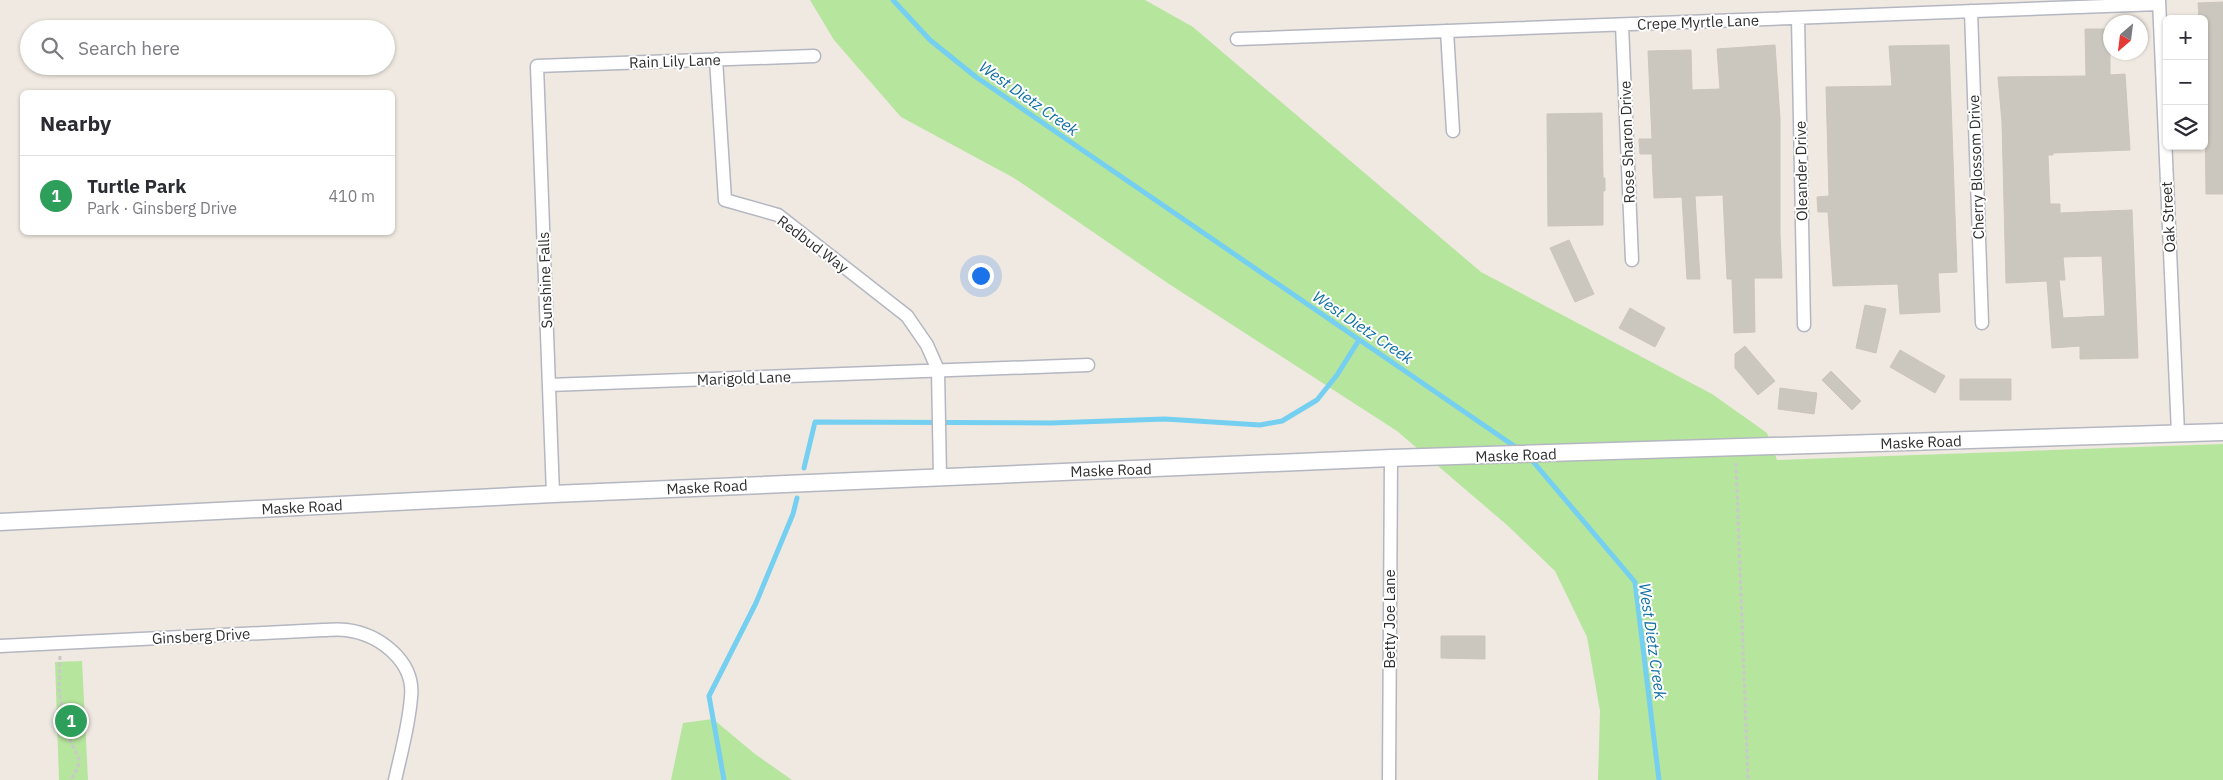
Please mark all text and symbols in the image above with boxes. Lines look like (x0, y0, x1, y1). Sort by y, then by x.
street label: Crepe Myrtle Lane (1637, 10, 1759, 34)
north arrow (2103, 15, 2148, 60)
map controls (2163, 15, 2208, 150)
button: + (2163, 15, 2208, 60)
search box (20, 20, 395, 75)
icon: search (38, 34, 66, 62)
text: Search here (78, 36, 180, 60)
street label: Rain Lily Lane (629, 50, 721, 72)
water label: West Dietz Creek (975, 56, 1083, 140)
button: − (2163, 60, 2208, 105)
street label: Rose Sharon Drive (1615, 80, 1639, 204)
street label: Cherry Blossom Drive (1964, 94, 1988, 240)
button: layers (2163, 105, 2208, 150)
text: Nearby (40, 109, 111, 137)
street label: Oleander Drive (1791, 121, 1811, 221)
text: Turtle Park (87, 174, 186, 198)
street label: Oak Street (2157, 181, 2179, 253)
text: 1 (51, 186, 61, 206)
text: 410 m (328, 186, 375, 206)
text: Park · Ginsberg Drive (87, 198, 237, 218)
street label: Redbud Way (774, 211, 853, 277)
street label: Sunshine Falls (534, 231, 556, 329)
your location (968, 263, 994, 289)
water label: West Dietz Creek (1309, 286, 1418, 368)
street label: Marigold Lane (697, 367, 791, 389)
street label: Maske Road (1880, 431, 1962, 453)
street label: Maske Road (1475, 444, 1557, 466)
street label: Maske Road (1070, 459, 1152, 481)
street label: Maske Road (666, 475, 748, 499)
street label: Maske Road (261, 495, 343, 519)
street label: Betty Joe Lane (1380, 569, 1399, 669)
water label: West Dietz Creek (1635, 582, 1671, 701)
street label: Ginsberg Drive (151, 624, 251, 648)
pin: 1 (55, 702, 87, 740)

